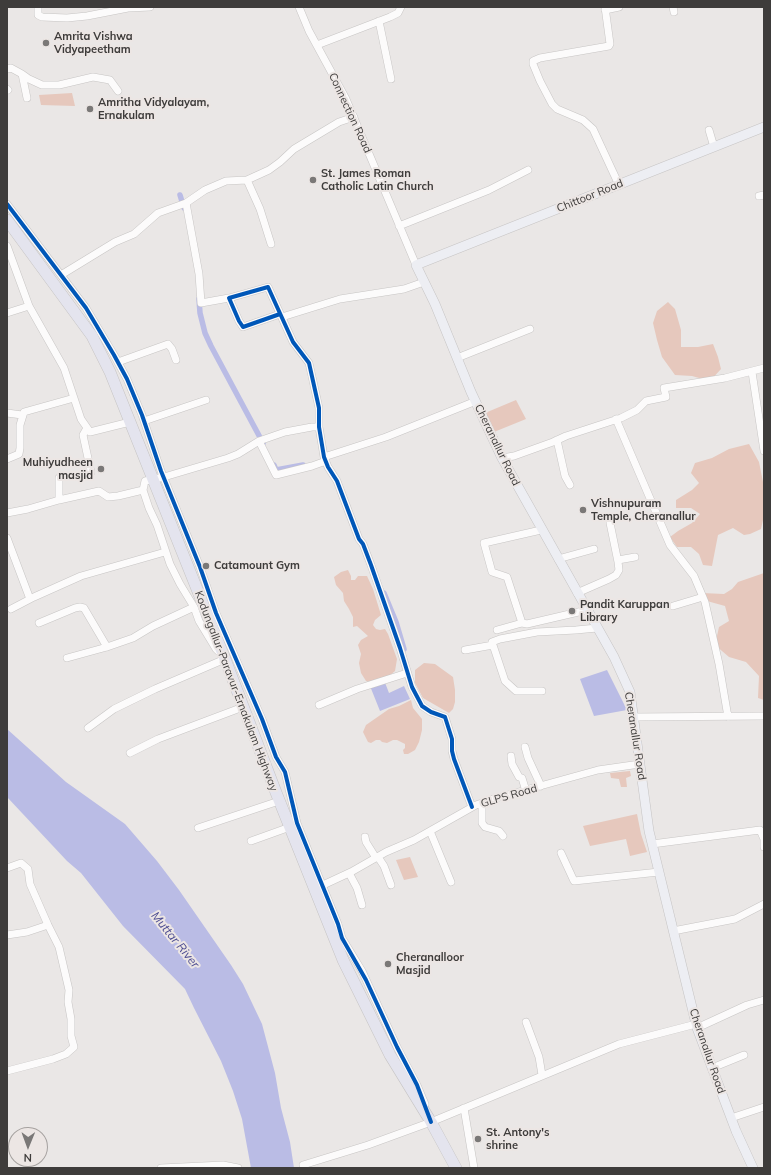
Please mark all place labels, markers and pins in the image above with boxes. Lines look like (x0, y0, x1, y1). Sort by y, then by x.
place label: Amrita Vishwa Vidyapeetham (54, 30, 133, 56)
marker: Amrita Vishwa Vidyapeetham (41, 38, 51, 48)
place label: Amritha Vidyalayam, Ernakulam (98, 96, 209, 122)
marker: Amritha Vidyalayam, Ernakulam (85, 104, 95, 114)
place label: St. James Roman Catholic Latin Church (321, 167, 434, 193)
marker: St. James Roman Catholic Latin Church (308, 175, 318, 185)
place label: Muhiyudheen masjid (23, 456, 93, 482)
marker: Muhiyudheen masjid (96, 464, 106, 474)
place label: Vishnupuram Temple, Cheranallur (591, 497, 696, 523)
marker: Vishnupuram Temple, Cheranallur (578, 505, 588, 515)
place label: Catamount Gym (214, 559, 300, 573)
marker: Catamount Gym (201, 561, 211, 571)
place label: Pandit Karuppan Library (580, 598, 670, 624)
marker: Pandit Karuppan Library (567, 606, 577, 616)
place label: Cheranalloor Masjid (396, 951, 464, 977)
marker: Cheranalloor Masjid (383, 959, 393, 969)
place label: St. Antony's shrine (486, 1126, 549, 1152)
marker: St. Antony's shrine (473, 1134, 483, 1144)

